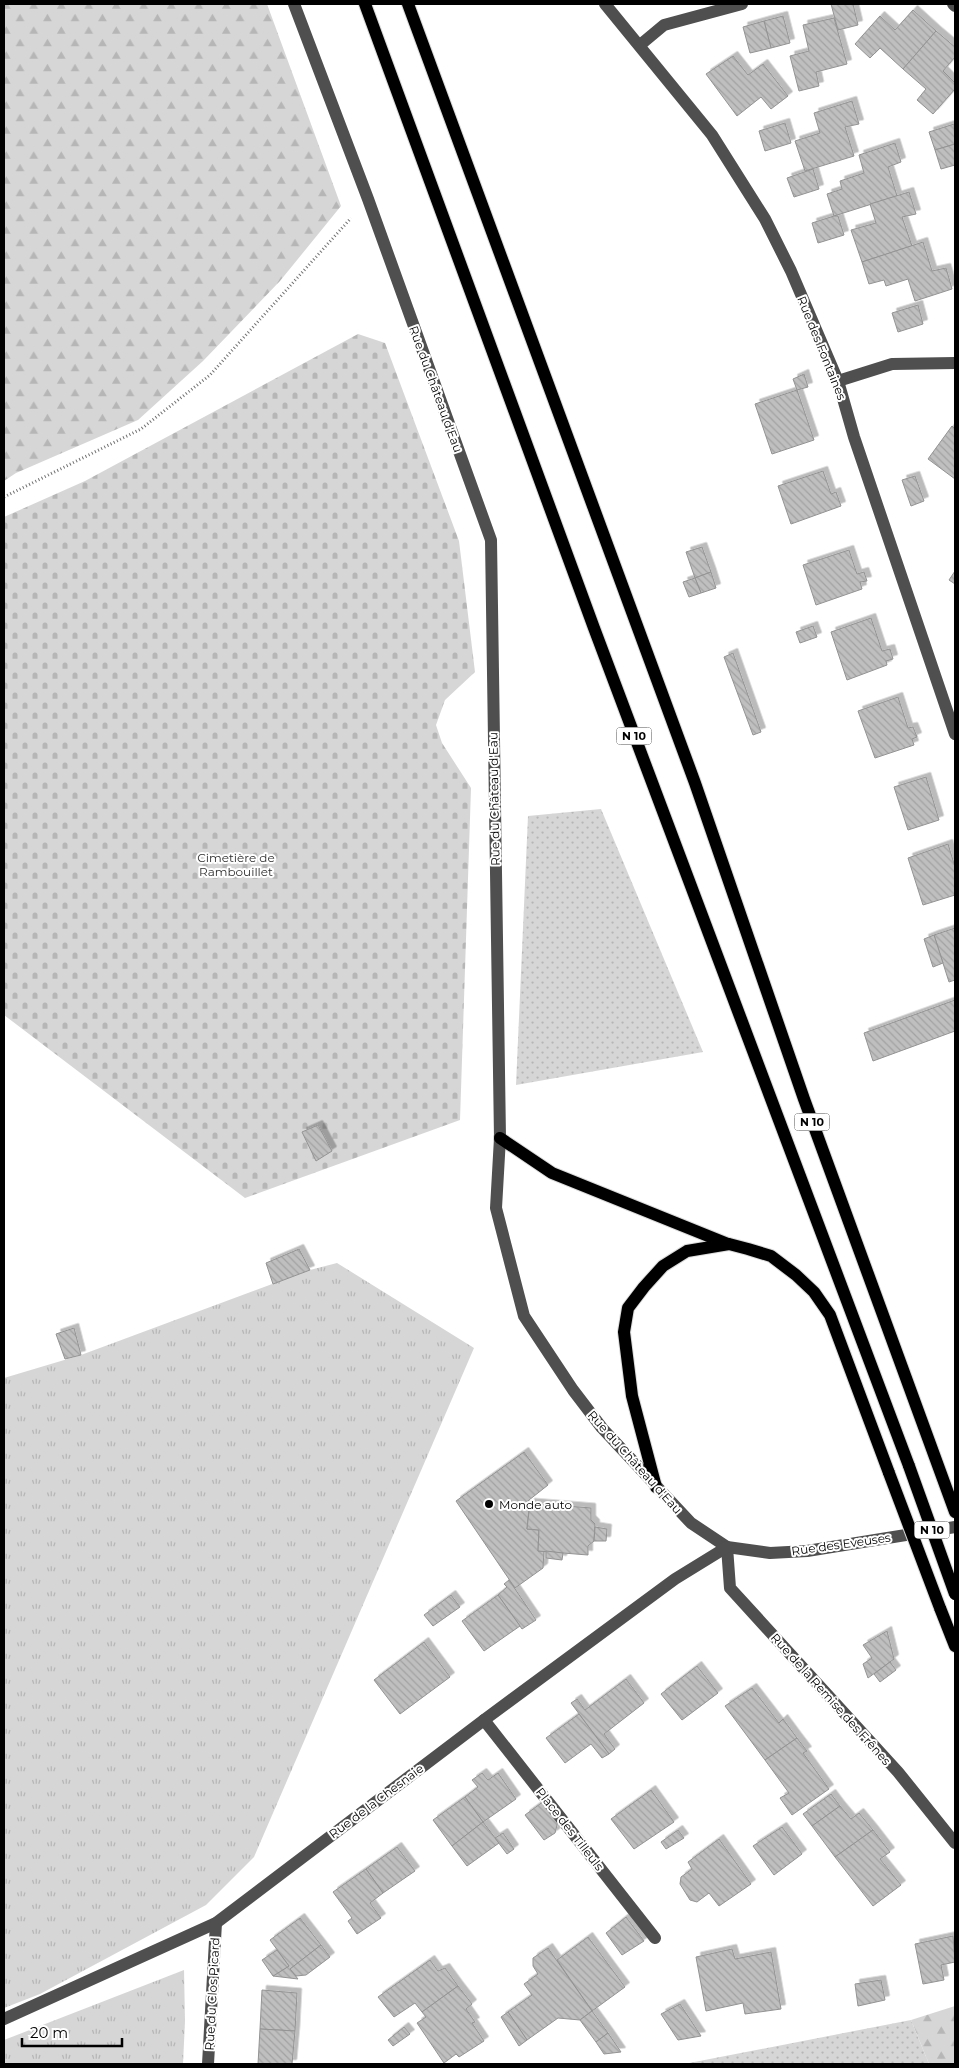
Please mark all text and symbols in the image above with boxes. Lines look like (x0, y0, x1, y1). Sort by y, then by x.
street label: Rue des Fontaines (794, 294, 850, 402)
street label: Rue du Château d'Eau (406, 324, 466, 454)
road number: N 10 (616, 728, 652, 744)
street label: Rue du Château d'Eau (485, 732, 503, 866)
park label: Cimetière de Rambouillet (197, 850, 275, 879)
road number: N 10 (794, 1114, 830, 1130)
street label: Rue du Château d'Eau (585, 1407, 685, 1517)
place label: Monde auto (499, 1497, 572, 1512)
marker: Monde auto (483, 1498, 495, 1510)
road number: N 10 (914, 1522, 950, 1538)
street label: Rue des Eveuses (790, 1530, 892, 1558)
street label: Rue de la Remise des Frênes (768, 1630, 894, 1768)
street label: Rue de la Chesnaie (326, 1761, 426, 1841)
street label: Place des Tilleuls (533, 1784, 607, 1874)
street label: Rue du Clos Picard (202, 1937, 222, 2051)
scale bar (22, 2016, 122, 2048)
text: 20 m (30, 2023, 68, 2042)

